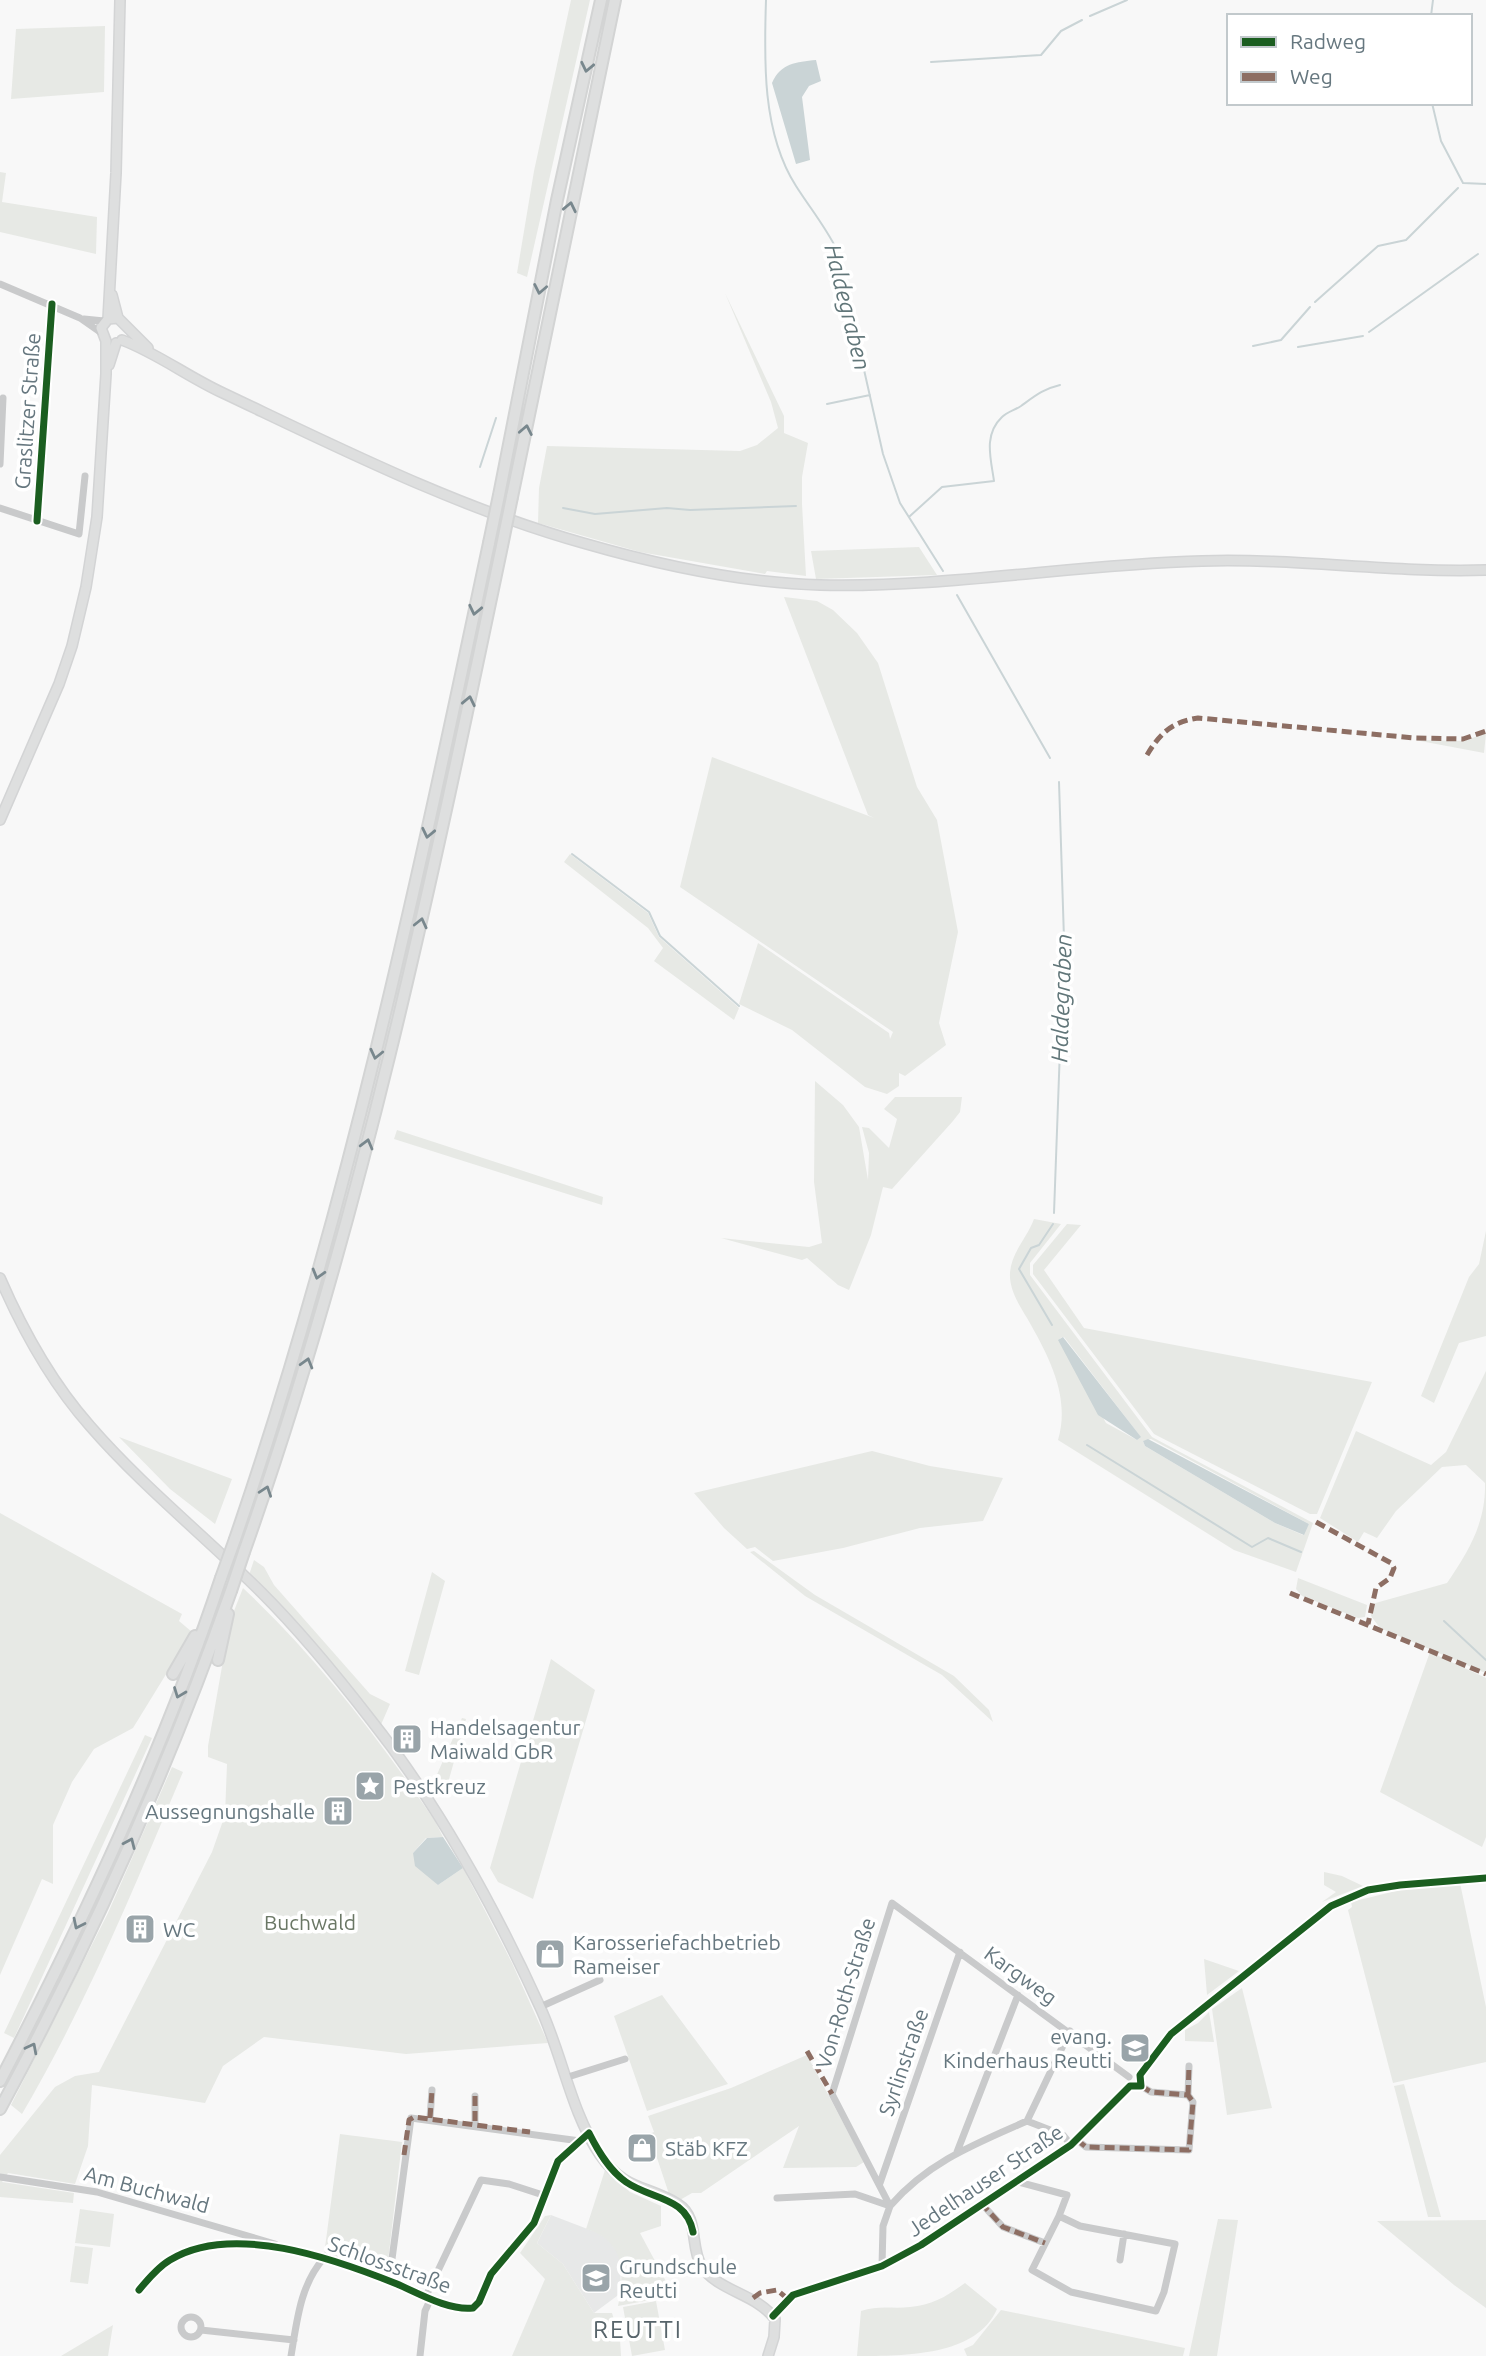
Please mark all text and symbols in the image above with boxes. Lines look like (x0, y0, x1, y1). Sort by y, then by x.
legend (1227, 14, 1472, 105)
text: Radweg (1290, 29, 1366, 53)
one-way arrow (580, 61, 595, 73)
text: Weg (1290, 64, 1333, 88)
one-way arrow (562, 201, 577, 213)
water label: Haldegraben (820, 241, 876, 373)
one-way arrow (533, 283, 548, 295)
street label: Graslitzer Straße (10, 332, 44, 490)
one-way arrow (517, 424, 532, 436)
one-way arrow (468, 604, 483, 616)
one-way arrow (461, 695, 476, 707)
one-way arrow (421, 827, 436, 839)
one-way arrow (413, 917, 427, 929)
water label: Haldegraben (1046, 933, 1076, 1063)
one-way arrow (370, 1048, 384, 1060)
one-way arrow (359, 1138, 373, 1150)
one-way arrow (312, 1268, 327, 1280)
one-way arrow (298, 1358, 313, 1370)
one-way arrow (258, 1485, 272, 1497)
one-way arrow (173, 1686, 187, 1698)
place label: Handelsagentur Maiwald GbR (430, 1715, 581, 1763)
building icon: Handelsagentur Maiwald GbR (390, 1722, 424, 1756)
place icon: Pestkreuz (353, 1769, 387, 1803)
place label: Pestkreuz (393, 1774, 486, 1798)
building icon: Aussegnungshalle (321, 1794, 355, 1828)
place label: Aussegnungshalle (145, 1799, 315, 1823)
one-way arrow (122, 1838, 136, 1850)
park label: Buchwald (264, 1910, 356, 1934)
building icon: WC (123, 1912, 157, 1946)
street label: Von-Roth-Straße (811, 1915, 879, 2071)
one-way arrow (73, 1917, 87, 1929)
place label: WC (163, 1917, 195, 1941)
place label: Karosseriefachbetrieb Rameiser (573, 1930, 781, 1978)
shop icon: Karosseriefachbetrieb Rameiser (533, 1937, 567, 1971)
street label: Kargweg (980, 1941, 1062, 2009)
street label: Syrlinstraße (873, 2005, 933, 2119)
place label: evang. Kinderhaus Reutti (943, 2024, 1112, 2072)
school or university icon: evang. Kinderhaus Reutti (1118, 2031, 1152, 2065)
one-way arrow (23, 2043, 37, 2055)
street label: Jedelhauser Straße (903, 2119, 1067, 2241)
shop icon: Stäb KFZ (625, 2131, 659, 2165)
place label: Stäb KFZ (665, 2136, 748, 2160)
street label: Am Buchwald (82, 2161, 212, 2217)
street label: Schlossstraße (325, 2231, 455, 2297)
place label: Grundschule Reutti (619, 2254, 737, 2302)
school or university icon: Grundschule Reutti (579, 2261, 613, 2295)
district label: REUTTI (593, 2316, 683, 2343)

